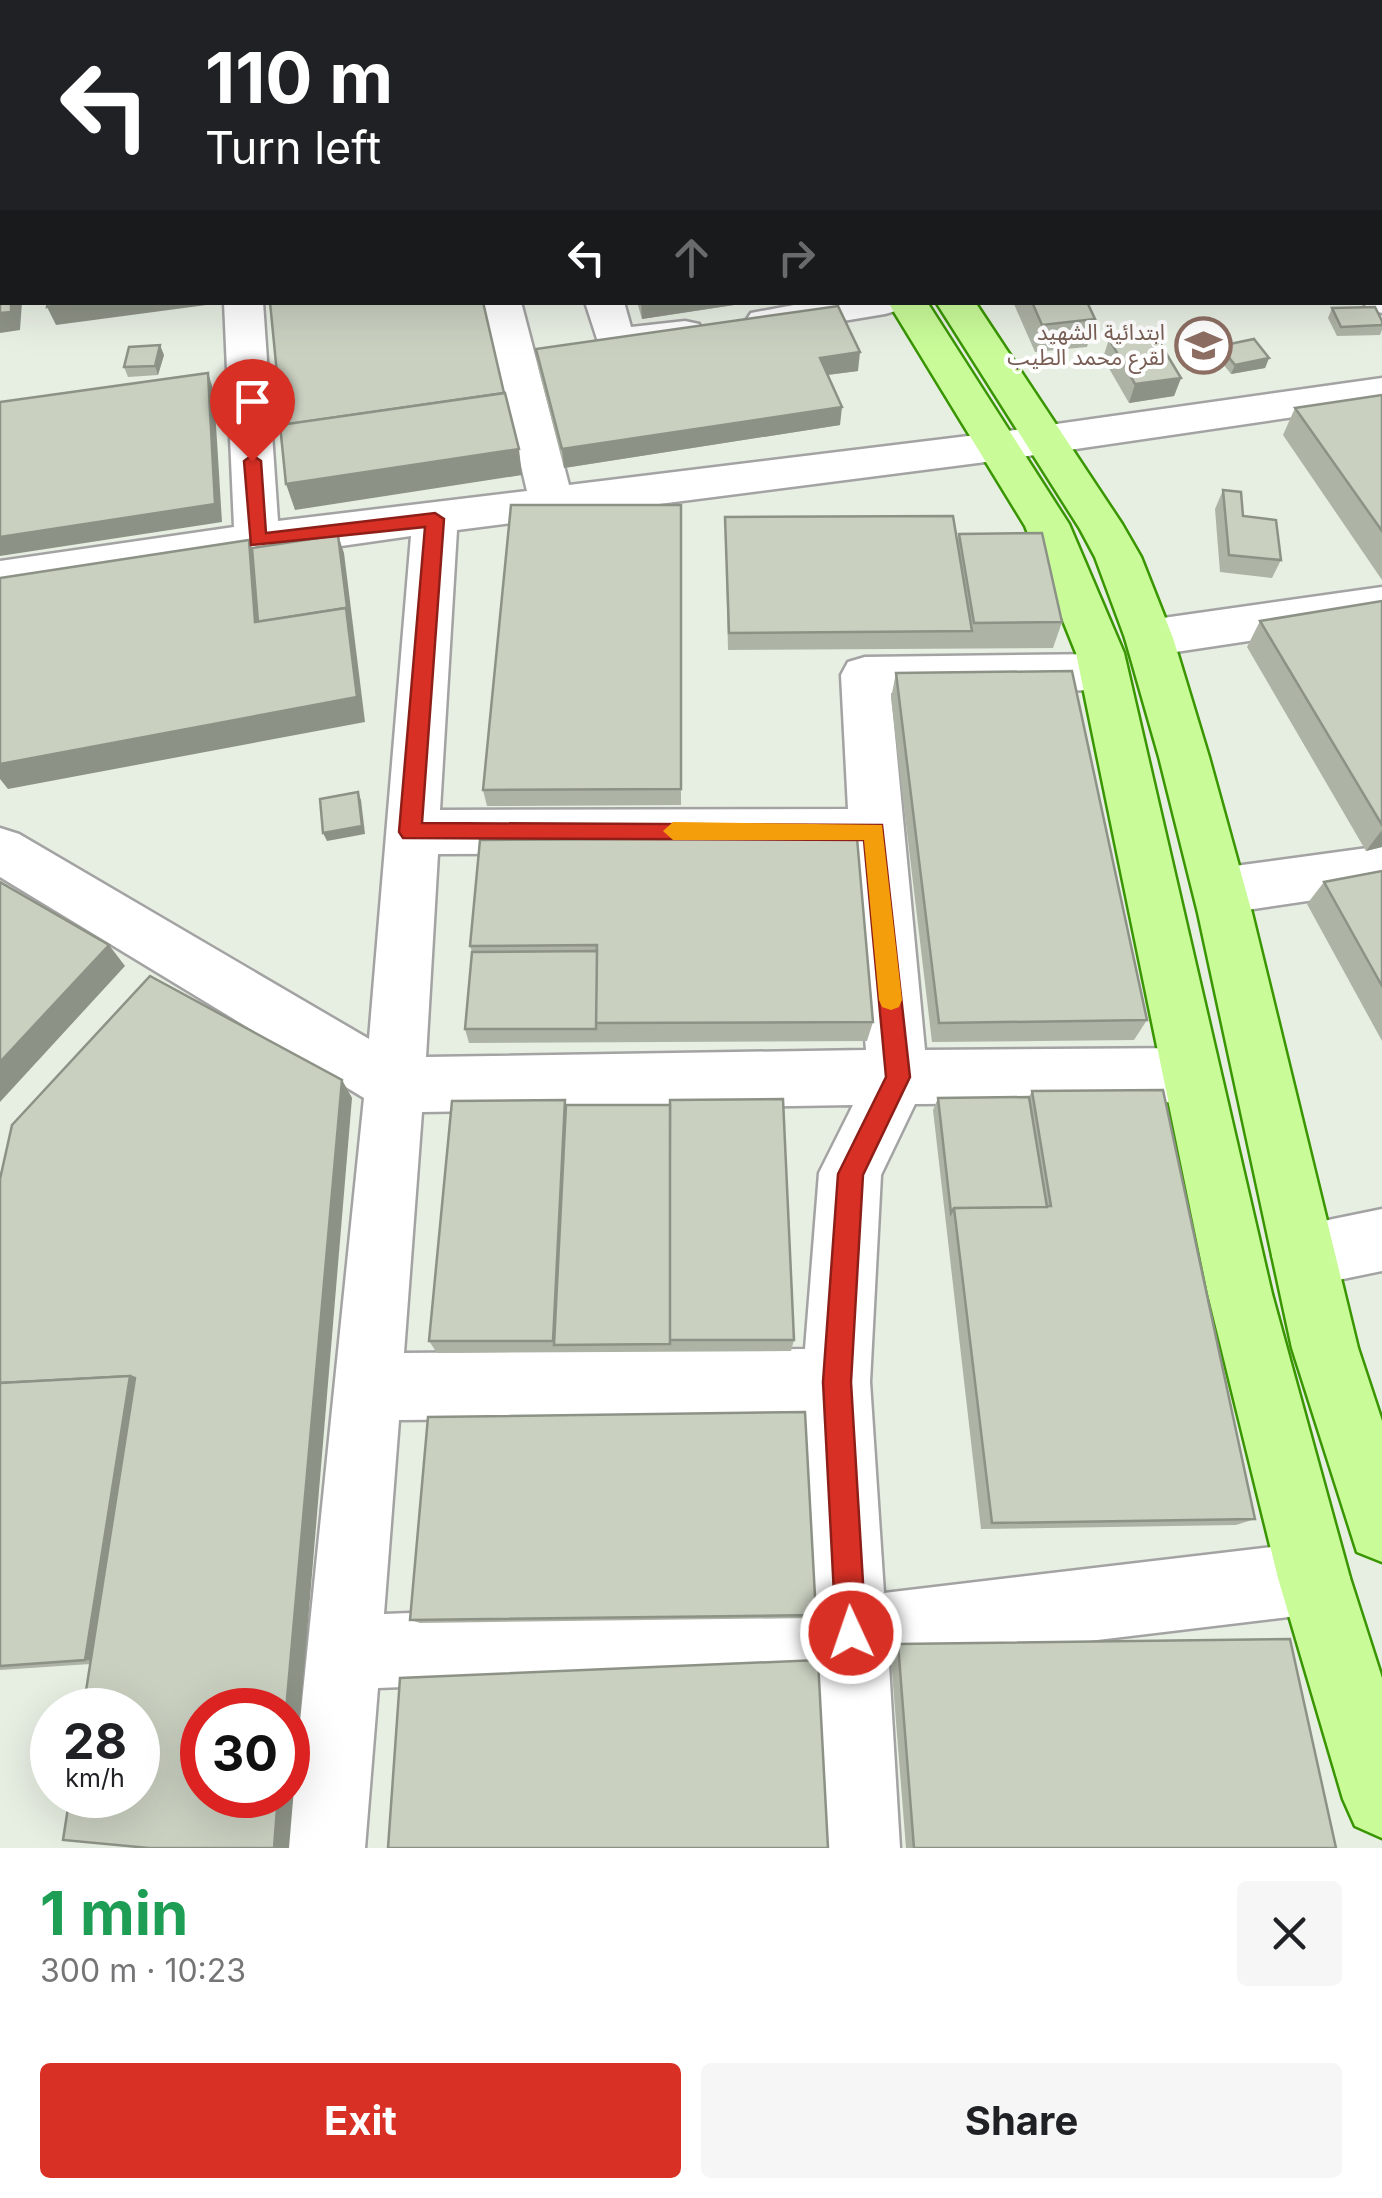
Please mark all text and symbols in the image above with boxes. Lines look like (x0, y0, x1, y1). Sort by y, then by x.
text: 110 m (205, 35, 393, 120)
icon: left (40, 40, 170, 170)
text: Turn left (205, 120, 381, 175)
icon: left (559, 230, 614, 285)
icon: ahead (664, 230, 719, 285)
icon: right (769, 230, 824, 285)
school or university icon: ابتدائية الشهيد لقرع محمد الطيب (1174, 315, 1234, 375)
place label: ابتدائية الشهيد لقرع محمد الطيب (1007, 319, 1165, 374)
pin (210, 359, 295, 462)
icon: arrive (225, 374, 280, 429)
position arrow (799, 1581, 903, 1685)
speed limit sign: 30 (180, 1688, 310, 1818)
text: 28 (63, 1711, 127, 1771)
text: km/h (65, 1763, 125, 1793)
text: 1 min (40, 1877, 188, 1949)
button: close (1237, 1881, 1342, 1986)
text: 300 m · 10:23 (40, 1951, 246, 1990)
button: Exit (40, 2063, 681, 2178)
button: Share (701, 2063, 1342, 2178)

